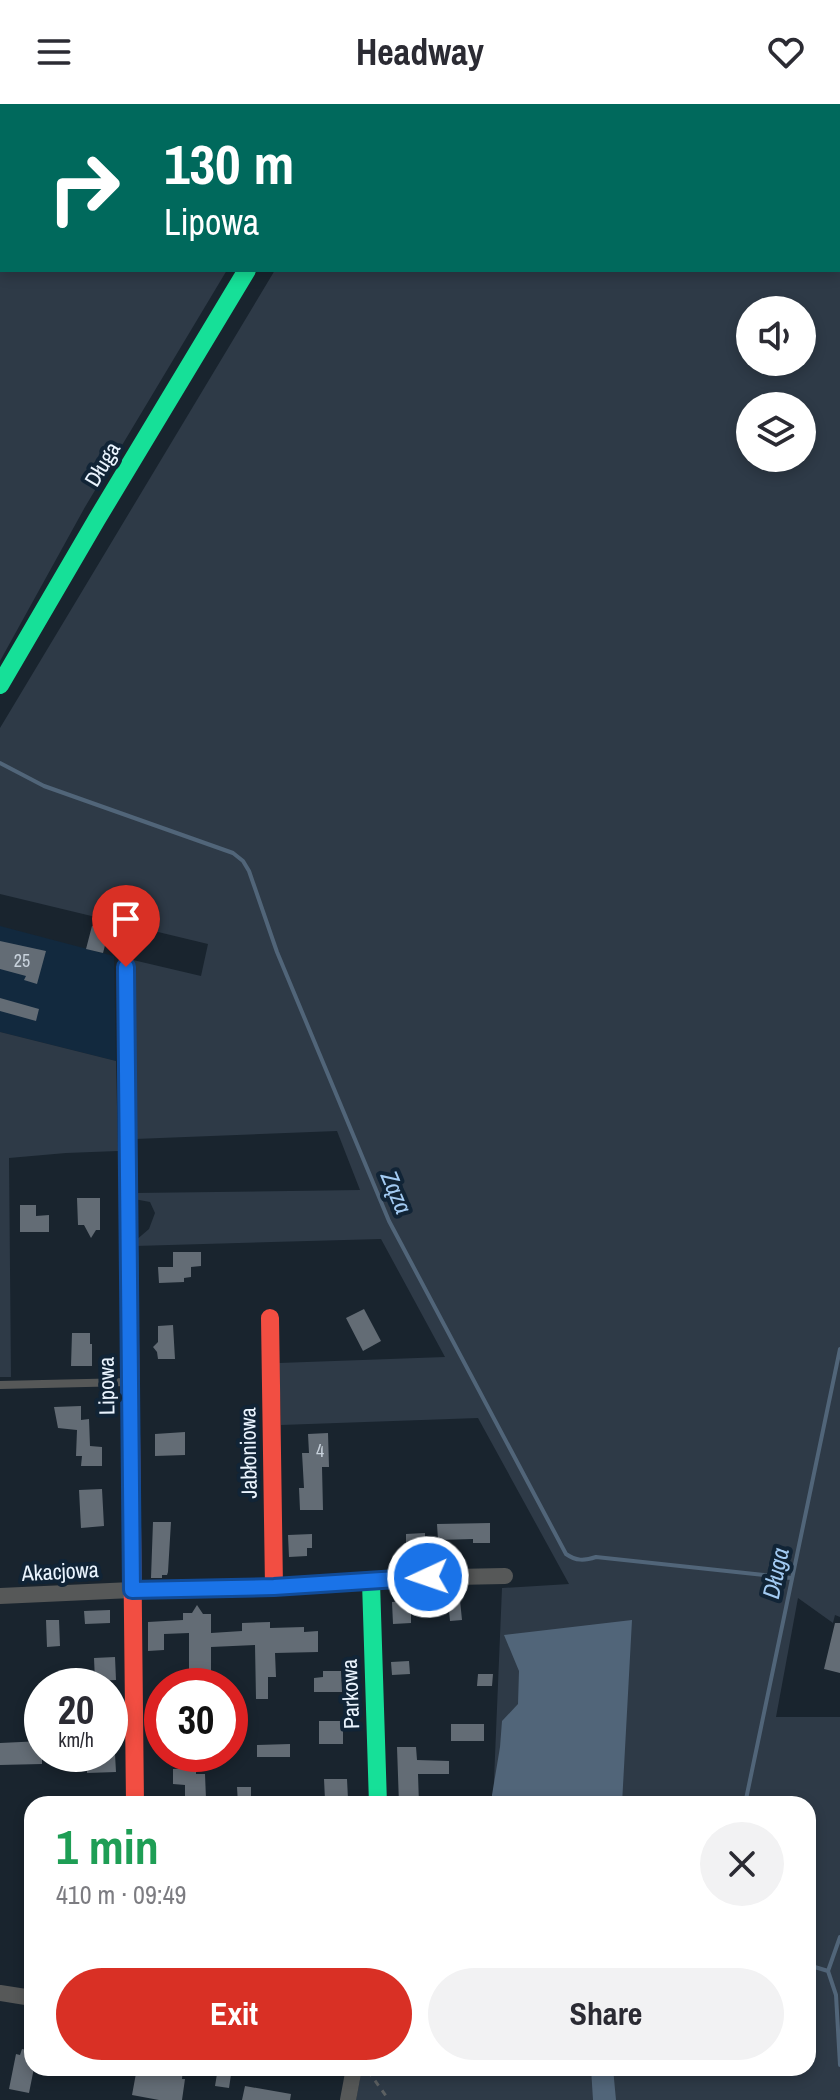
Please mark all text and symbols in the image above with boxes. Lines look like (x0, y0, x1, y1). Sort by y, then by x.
text: Headway (356, 28, 484, 76)
icon: menu (32, 30, 76, 74)
icon: heart (764, 30, 808, 74)
text: 130 m (164, 126, 294, 201)
icon: right (32, 136, 136, 240)
text: Lipowa (164, 198, 259, 246)
map controls (736, 296, 816, 472)
button: sound (736, 296, 816, 376)
button: layers (736, 392, 816, 472)
street label: Długa (77, 436, 127, 492)
pin (92, 885, 160, 967)
icon: arrive (104, 897, 148, 941)
house number: 25 (14, 948, 30, 973)
water label: Ząza (373, 1165, 420, 1218)
street label: Lipowa (90, 1357, 122, 1415)
street label: Jabłoniowa (232, 1407, 264, 1499)
house number: 4 (316, 1438, 324, 1463)
position arrow (386, 1535, 470, 1619)
water label: Długa (754, 1544, 796, 1601)
street label: Akacjowa (20, 1554, 99, 1588)
street label: Parkowa (334, 1658, 366, 1730)
speed limit sign: 30 (144, 1668, 248, 1772)
text: 20 (58, 1683, 94, 1736)
text: km/h (58, 1726, 94, 1753)
text: 1 min (56, 1814, 159, 1879)
button: close (700, 1822, 784, 1906)
text: 410 m · 09:49 (56, 1877, 186, 1912)
button: Exit (56, 1968, 412, 2060)
button: Share (428, 1968, 784, 2060)

